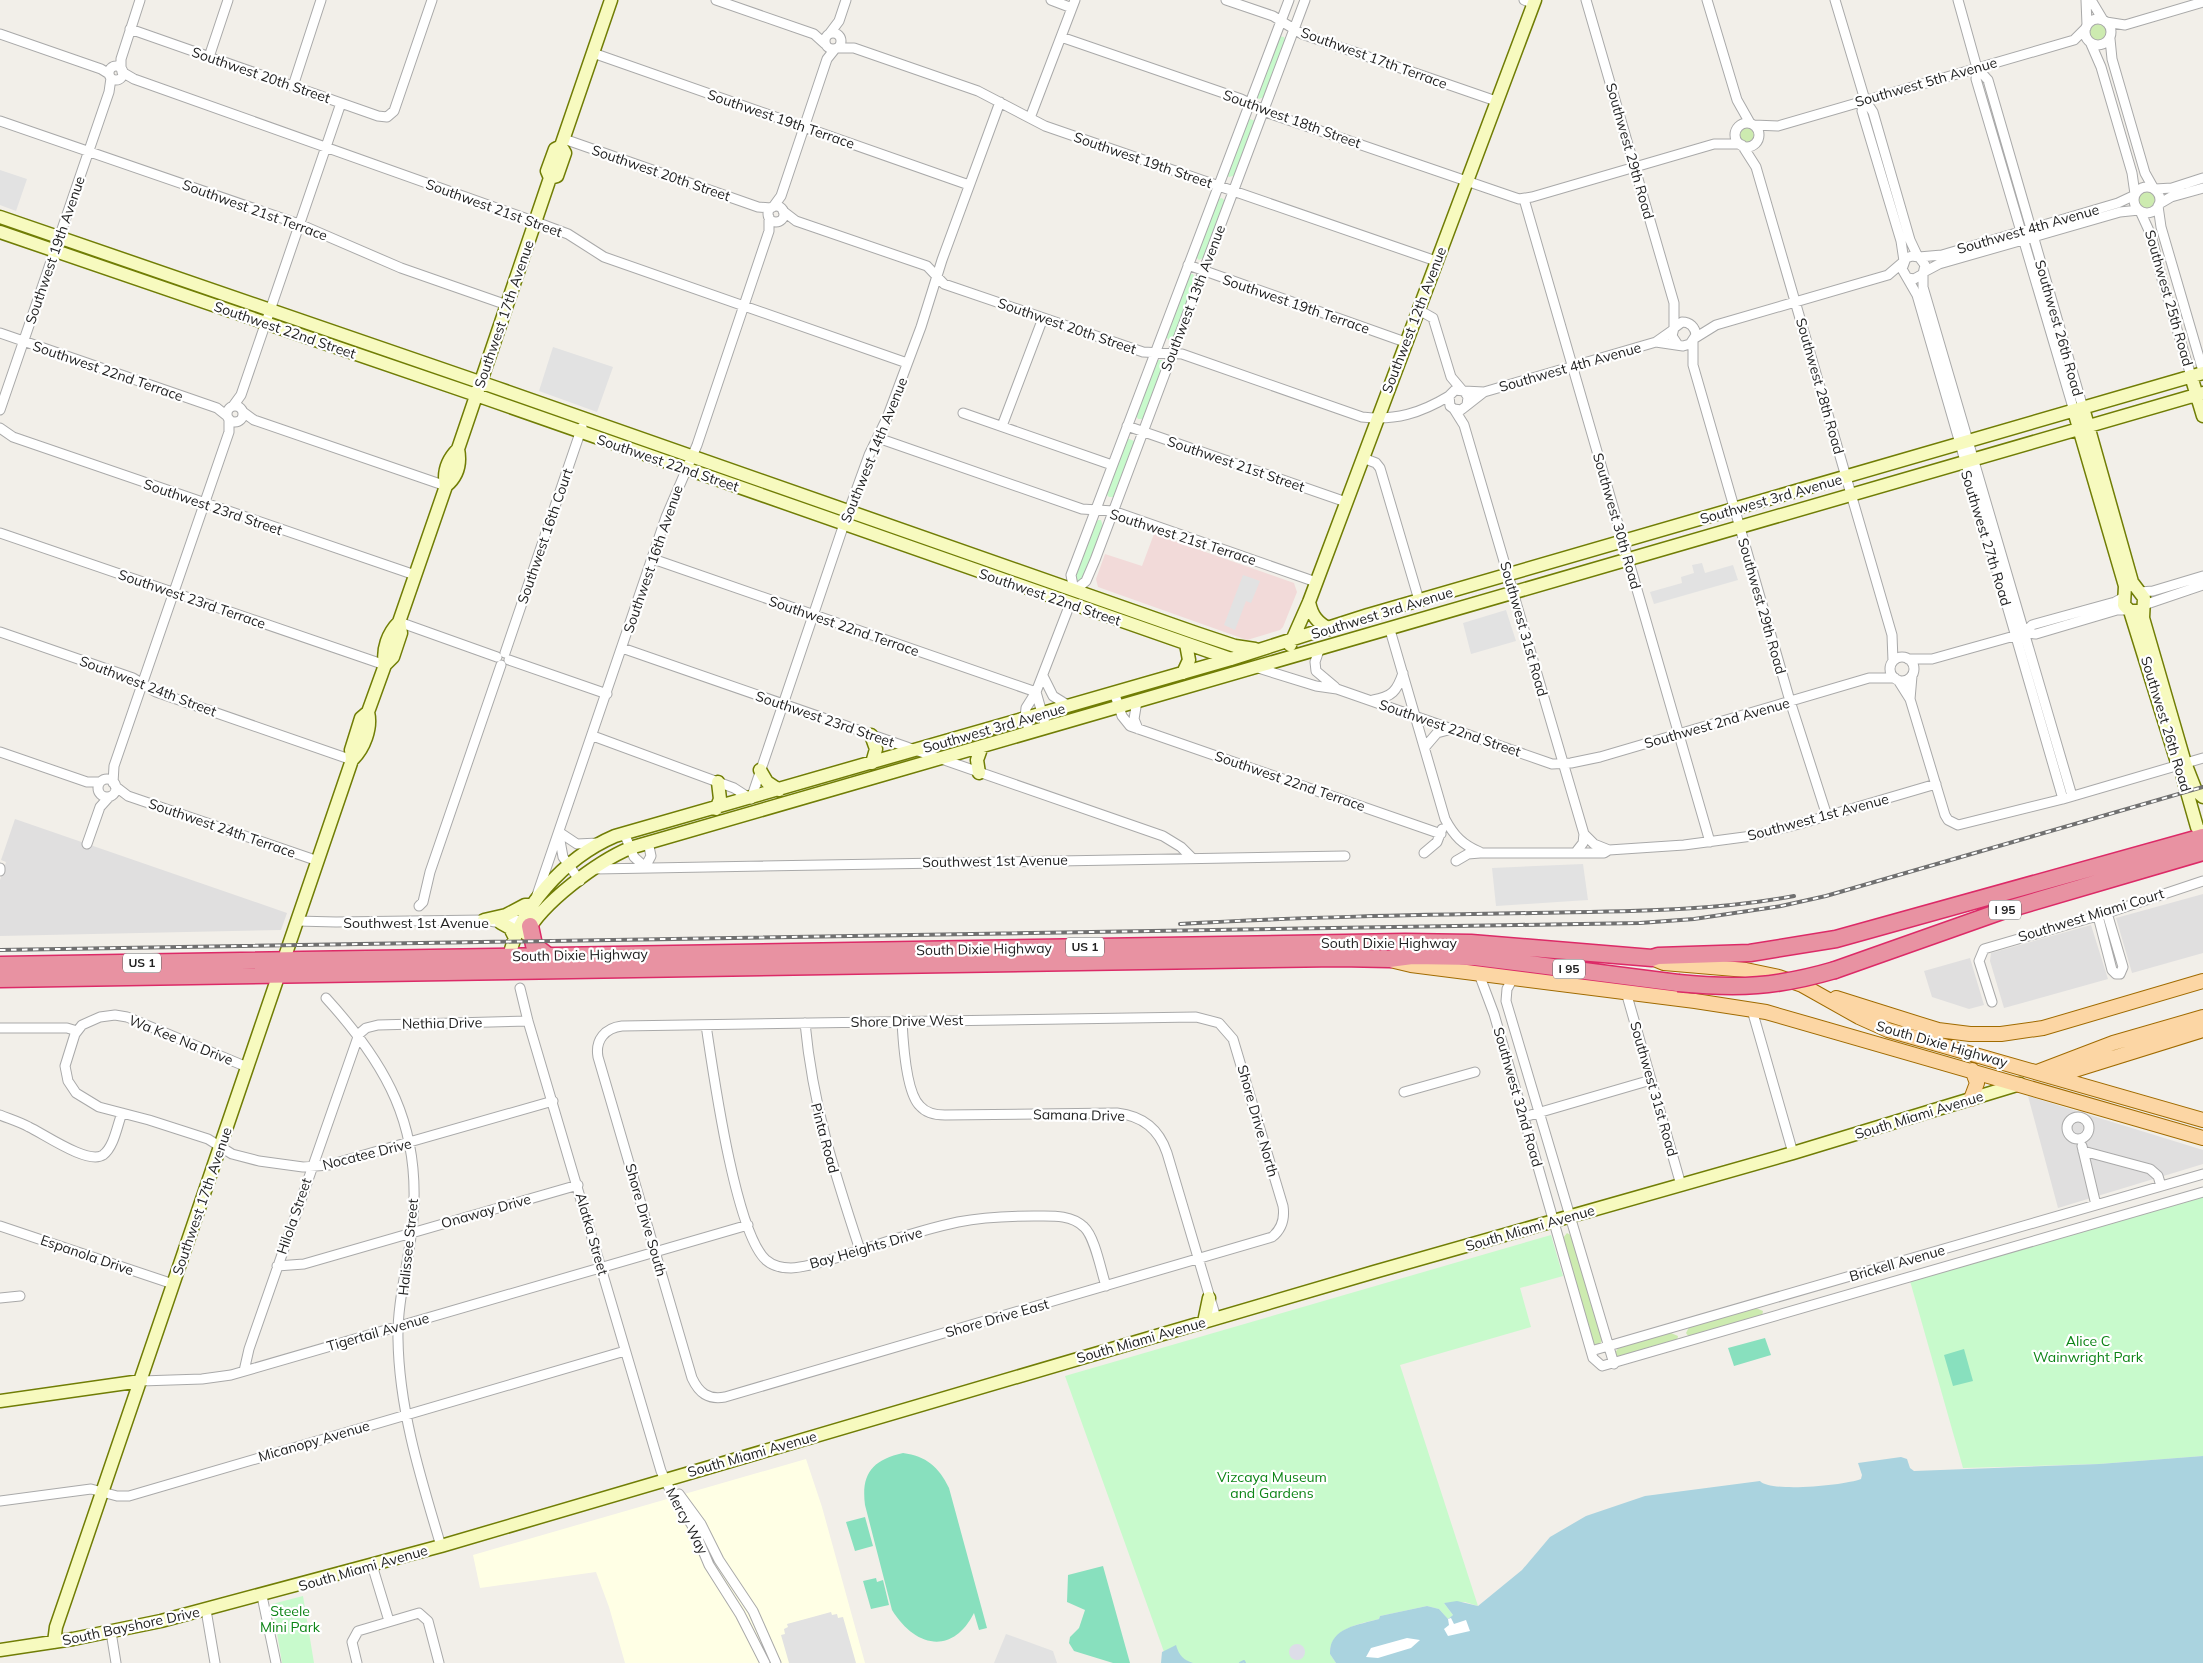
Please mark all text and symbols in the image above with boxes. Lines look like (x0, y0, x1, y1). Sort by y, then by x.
street label: Southwest 17th Terrace (1298, 23, 1450, 93)
street label: Southwest 20th Street (189, 43, 333, 107)
street label: Southwest 5th Avenue (1853, 53, 1999, 111)
street label: Southwest 29th Road (1602, 81, 1658, 221)
street label: Southwest 19th Terrace (705, 85, 857, 153)
street label: Southwest 18th Street (1221, 86, 1363, 152)
street label: Southwest 19th Street (1071, 128, 1215, 192)
street label: Southwest 20th Street (589, 141, 733, 205)
street label: Southwest 19th Avenue (21, 174, 89, 326)
street label: Southwest 21st Terrace (180, 175, 330, 245)
street label: Southwest 21st Street (423, 175, 565, 241)
street label: Southwest 4th Avenue (1955, 200, 2101, 258)
street label: Southwest 13th Avenue (1157, 222, 1229, 374)
street label: Southwest 25th Road (2141, 228, 2197, 368)
street label: Southwest 17th Avenue (470, 238, 538, 390)
street label: Southwest 12th Avenue (1378, 244, 1450, 396)
street label: Southwest 26th Road (2031, 258, 2087, 398)
street label: Southwest 19th Terrace (1220, 270, 1372, 338)
street label: Southwest 20th Street (995, 294, 1139, 358)
street label: Southwest 22nd Street (212, 297, 358, 363)
street label: Southwest 28th Road (1792, 316, 1848, 456)
street label: Southwest 22nd Terrace (30, 337, 186, 405)
street label: Southwest 4th Avenue (1497, 338, 1643, 396)
street label: Southwest 14th Avenue (837, 375, 911, 525)
street label: Southwest 22nd Street (595, 430, 741, 496)
street label: Southwest 21st Street (1165, 432, 1307, 496)
street label: Southwest 30th Road (1589, 451, 1645, 591)
street label: Southwest 16th Court (513, 466, 577, 606)
street label: Southwest 27th Road (1957, 468, 2015, 608)
street label: Southwest 3rd Avenue (1698, 470, 1844, 528)
street label: Southwest 23rd Street (141, 475, 285, 539)
street label: Southwest 16th Avenue (619, 483, 687, 635)
street label: Southwest 21st Terrace (1107, 505, 1259, 569)
street label: Southwest 29th Road (1734, 536, 1790, 676)
street label: Southwest 31st Road (1496, 559, 1552, 699)
street label: Southwest 22nd Street (977, 564, 1123, 630)
street label: Southwest 23rd Terrace (116, 565, 268, 633)
street label: Southwest 3rd Avenue (1309, 583, 1455, 643)
street label: Southwest 22nd Terrace (766, 592, 922, 660)
street label: Southwest 24th Street (77, 652, 219, 720)
street label: Southwest 26th Road (2137, 654, 2195, 794)
street label: Southwest 23rd Street (753, 687, 897, 751)
street label: Southwest 2nd Avenue (1642, 694, 1792, 752)
street label: Southwest 22nd Street (1377, 695, 1523, 761)
street label: Southwest 3rd Avenue (921, 699, 1067, 757)
street label: Southwest 22nd Terrace (1212, 747, 1368, 815)
street label: Southwest 1st Avenue (1745, 789, 1891, 845)
street label: Southwest 24th Terrace (146, 794, 298, 862)
street label: Southwest 1st Avenue (922, 851, 1068, 871)
street label: Southwest Miami Court (2016, 884, 2166, 946)
road number: I 95 (1989, 900, 2021, 920)
street label: Southwest 1st Avenue (343, 914, 489, 932)
street label: South Dixie Highway (1321, 934, 1457, 952)
road number: US 1 (1066, 938, 1104, 956)
street label: South Dixie Highway (916, 939, 1053, 959)
street label: South Dixie Highway (512, 945, 649, 965)
road number: US 1 (123, 954, 161, 972)
road number: I 95 (1553, 960, 1585, 979)
street label: Wa Kee Na Drive (126, 1011, 236, 1069)
street label: Shore Drive West (850, 1011, 964, 1031)
street label: Nethia Drive (402, 1013, 482, 1033)
street label: South Dixie Highway (1874, 1017, 2010, 1072)
street label: Southwest 31st Road (1626, 1019, 1682, 1159)
street label: Southwest 32nd Road (1489, 1025, 1547, 1169)
street label: Shore Drive North (1233, 1063, 1283, 1179)
street label: South Miami Avenue (1853, 1087, 1985, 1143)
street label: Pinta Road (807, 1101, 843, 1175)
street label: Samana Drive (1033, 1105, 1125, 1125)
street label: Southwest 17th Avenue (168, 1125, 236, 1277)
street label: Nocatee Drive (321, 1134, 413, 1174)
street label: Shore Drive South (621, 1161, 671, 1279)
street label: Hilola Street (273, 1175, 315, 1257)
street label: Onaway Drive (439, 1190, 533, 1232)
street label: Alatka Street (572, 1191, 612, 1277)
street label: Halissee Street (394, 1198, 422, 1296)
street label: South Miami Avenue (1463, 1201, 1597, 1255)
street label: Bay Heights Drive (807, 1223, 925, 1273)
street label: Espanola Drive (38, 1231, 136, 1279)
street label: Brickell Avenue (1847, 1241, 1947, 1285)
street label: Shore Drive East (943, 1295, 1051, 1341)
street label: Tigertail Avenue (325, 1309, 431, 1355)
street label: South Miami Avenue (1074, 1313, 1208, 1367)
park label: Alice C Wainwright Park (2033, 1332, 2144, 1366)
street label: Micanopy Avenue (256, 1417, 372, 1465)
street label: South Miami Avenue (685, 1427, 819, 1481)
park label: Vizcaya Museum and Gardens (1217, 1468, 1327, 1502)
street label: Mercy Way (662, 1484, 712, 1558)
street label: South Miami Avenue (296, 1541, 430, 1595)
park label: Steele Mini Park (260, 1602, 321, 1636)
street label: South Bayshore Drive (61, 1603, 201, 1649)

